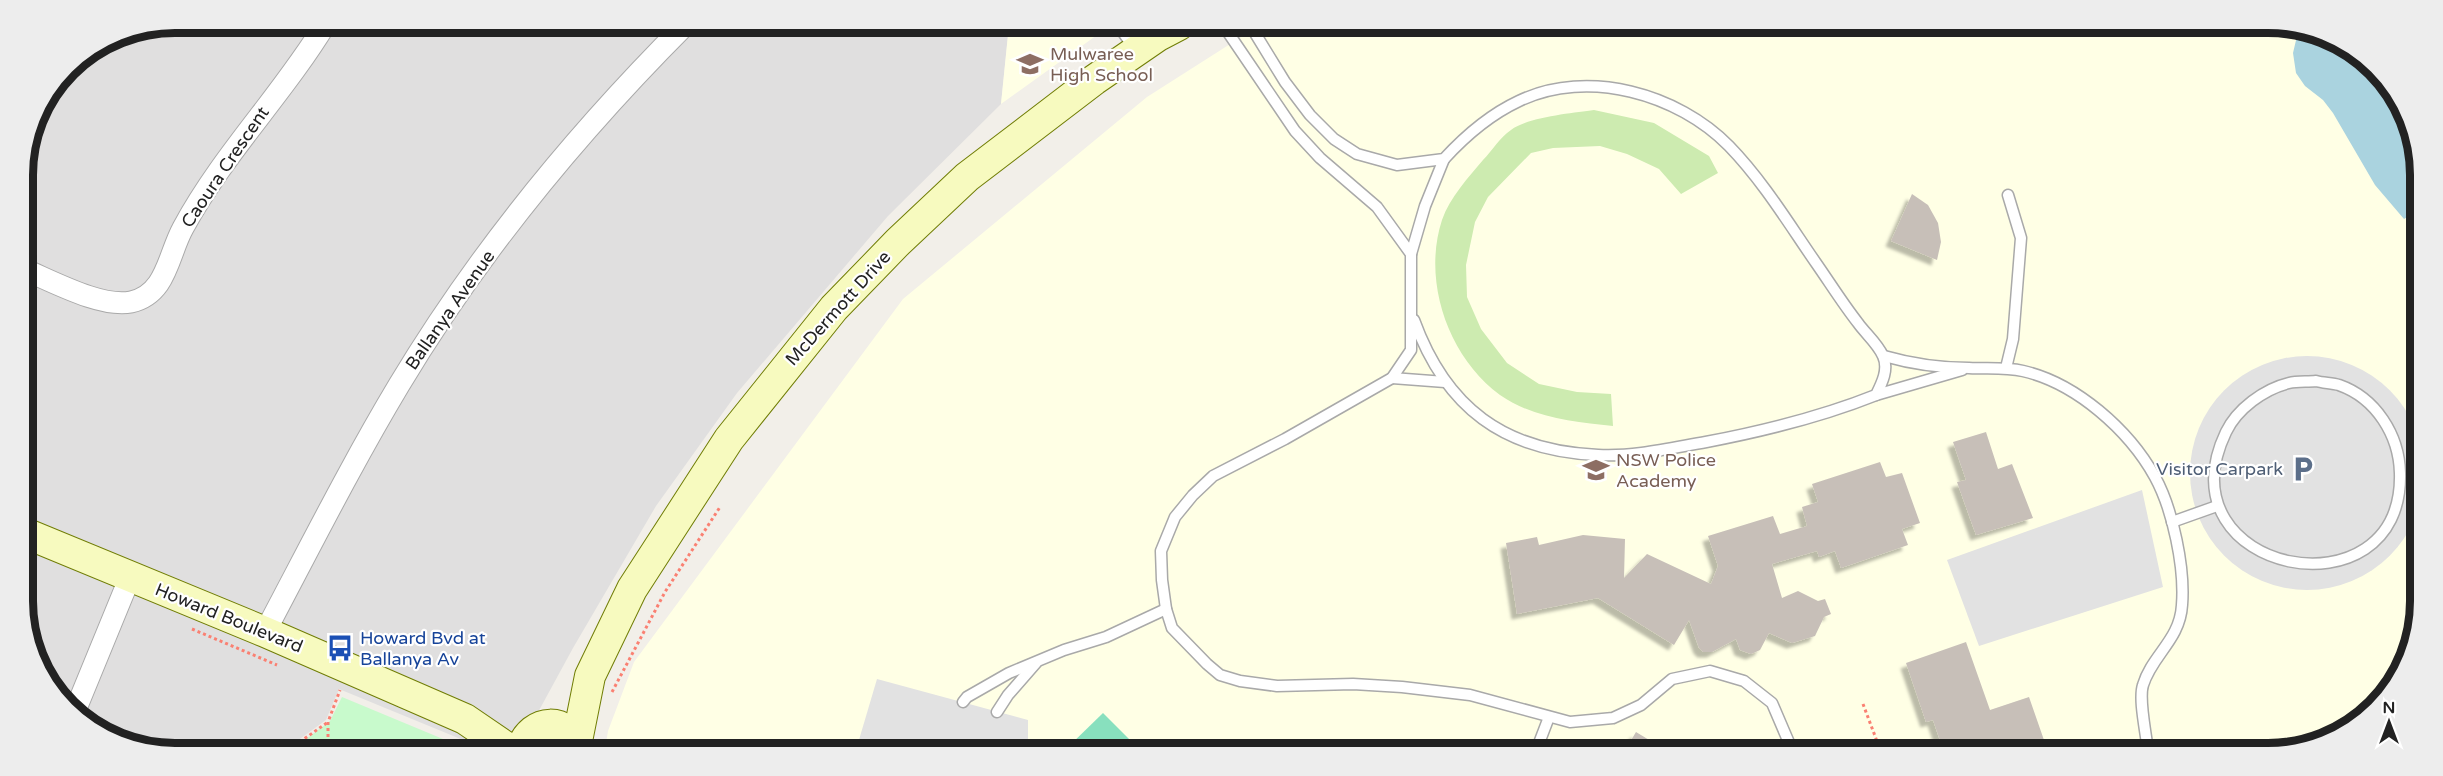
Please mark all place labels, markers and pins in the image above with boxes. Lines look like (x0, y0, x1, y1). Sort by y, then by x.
place label: Mulwaree High School (1050, 43, 1153, 86)
school or university icon: Mulwaree High School (1015, 49, 1045, 79)
place label: NSW Police Academy (1616, 449, 1716, 492)
parking icon: Visitor Carpark (2288, 454, 2318, 484)
school or university icon: NSW Police Academy (1581, 455, 1611, 485)
place label: Visitor Carpark (2156, 458, 2283, 480)
place label: Howard Bvd at Ballanya Av (360, 627, 486, 670)
bus stop icon: Howard Bvd at Ballanya Av (325, 633, 355, 663)

